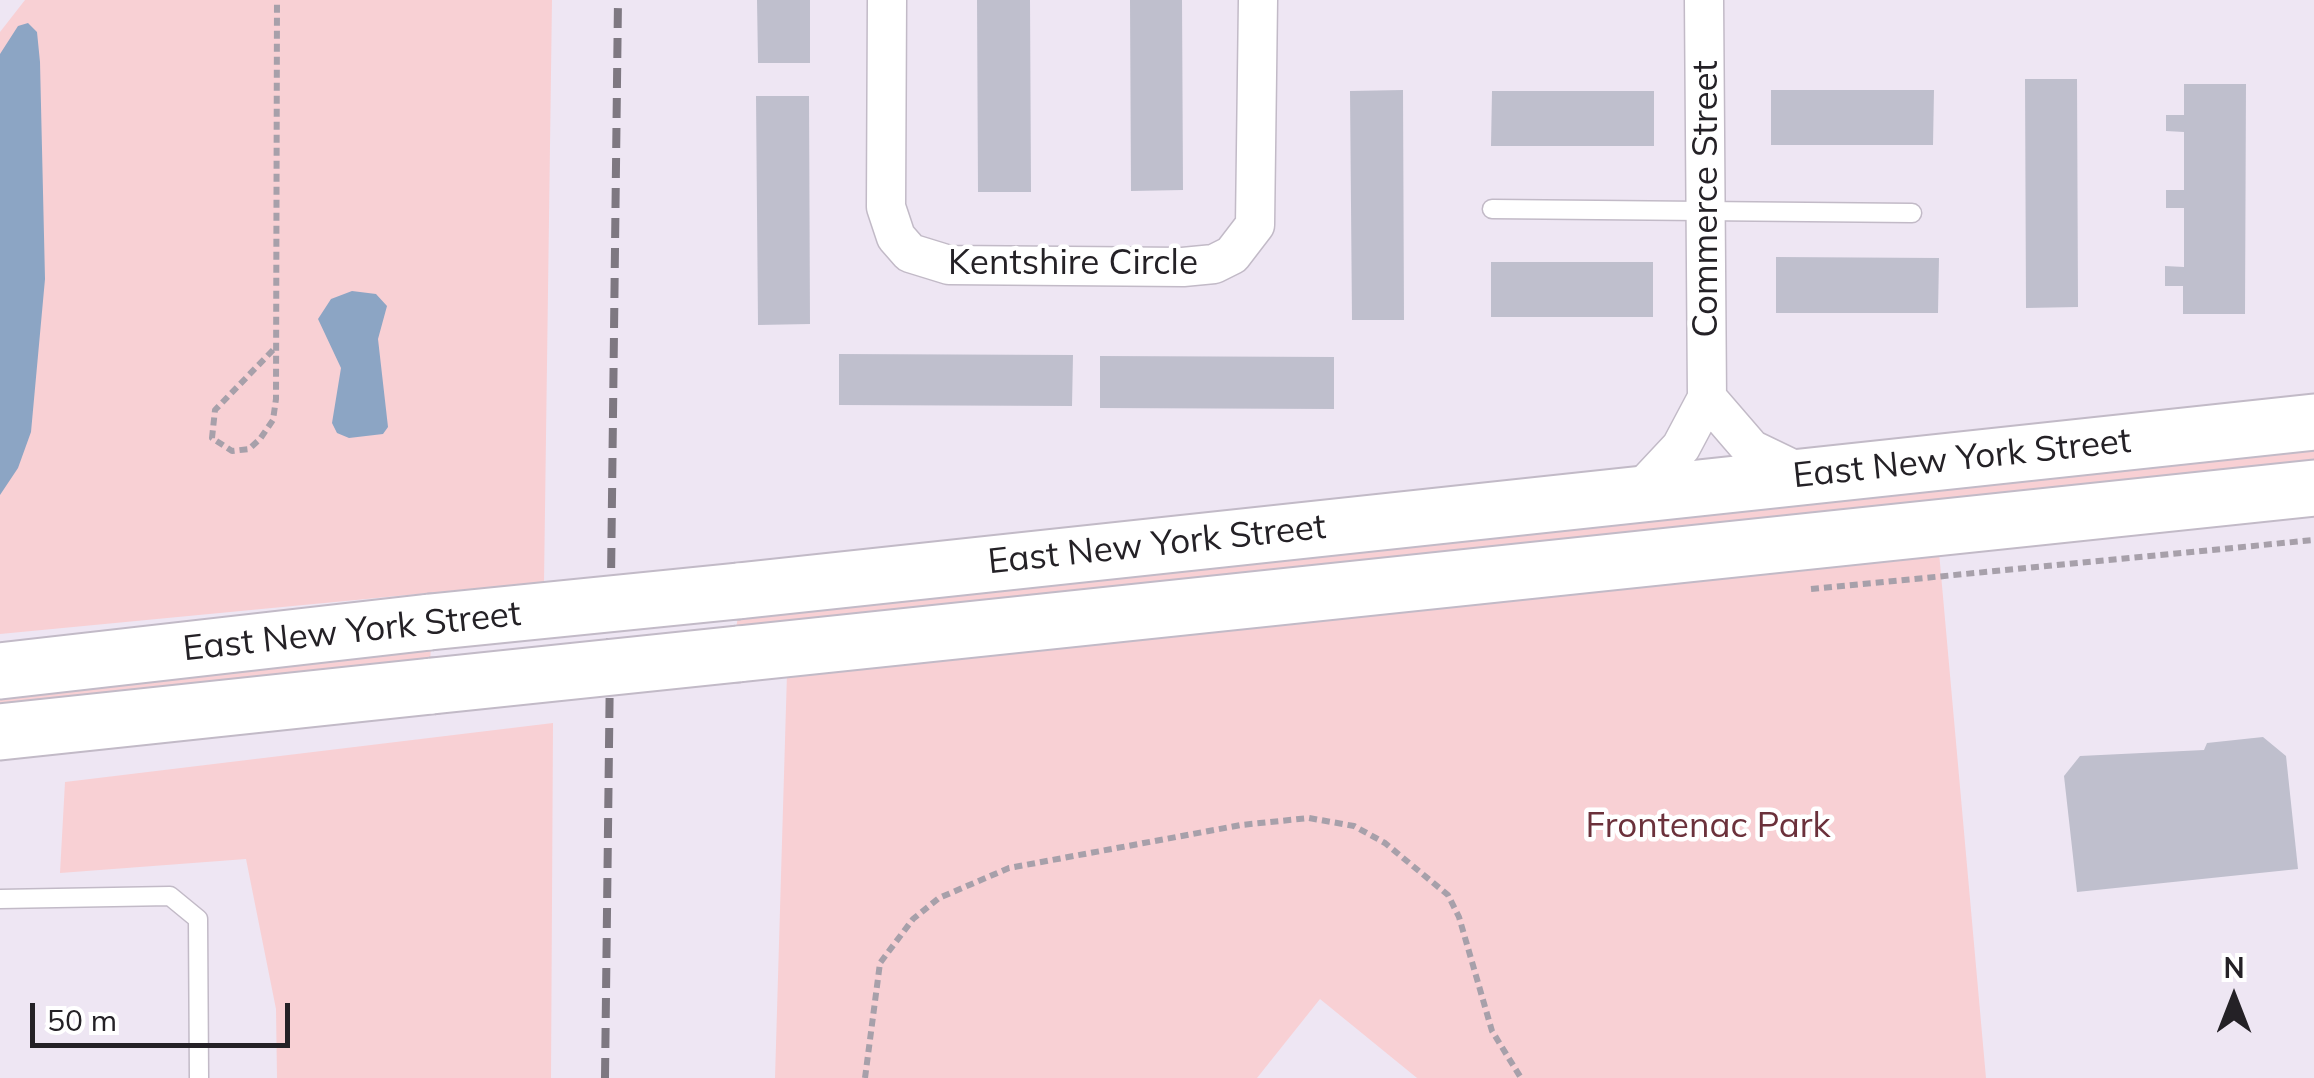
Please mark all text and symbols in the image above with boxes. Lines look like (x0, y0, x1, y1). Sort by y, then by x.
street label: Commerce Street (1685, 60, 1727, 338)
street label: Kentshire Circle (948, 242, 1198, 284)
street label: East New York Street (1791, 420, 2133, 498)
street label: East New York Street (986, 506, 1328, 584)
street label: East New York Street (181, 593, 523, 671)
park label: Frontenac Park (1585, 805, 1831, 847)
north arrow (2184, 948, 2284, 1048)
text: N (2223, 950, 2245, 985)
scale bar (35, 983, 295, 1045)
text: 50 m (47, 1001, 117, 1039)

